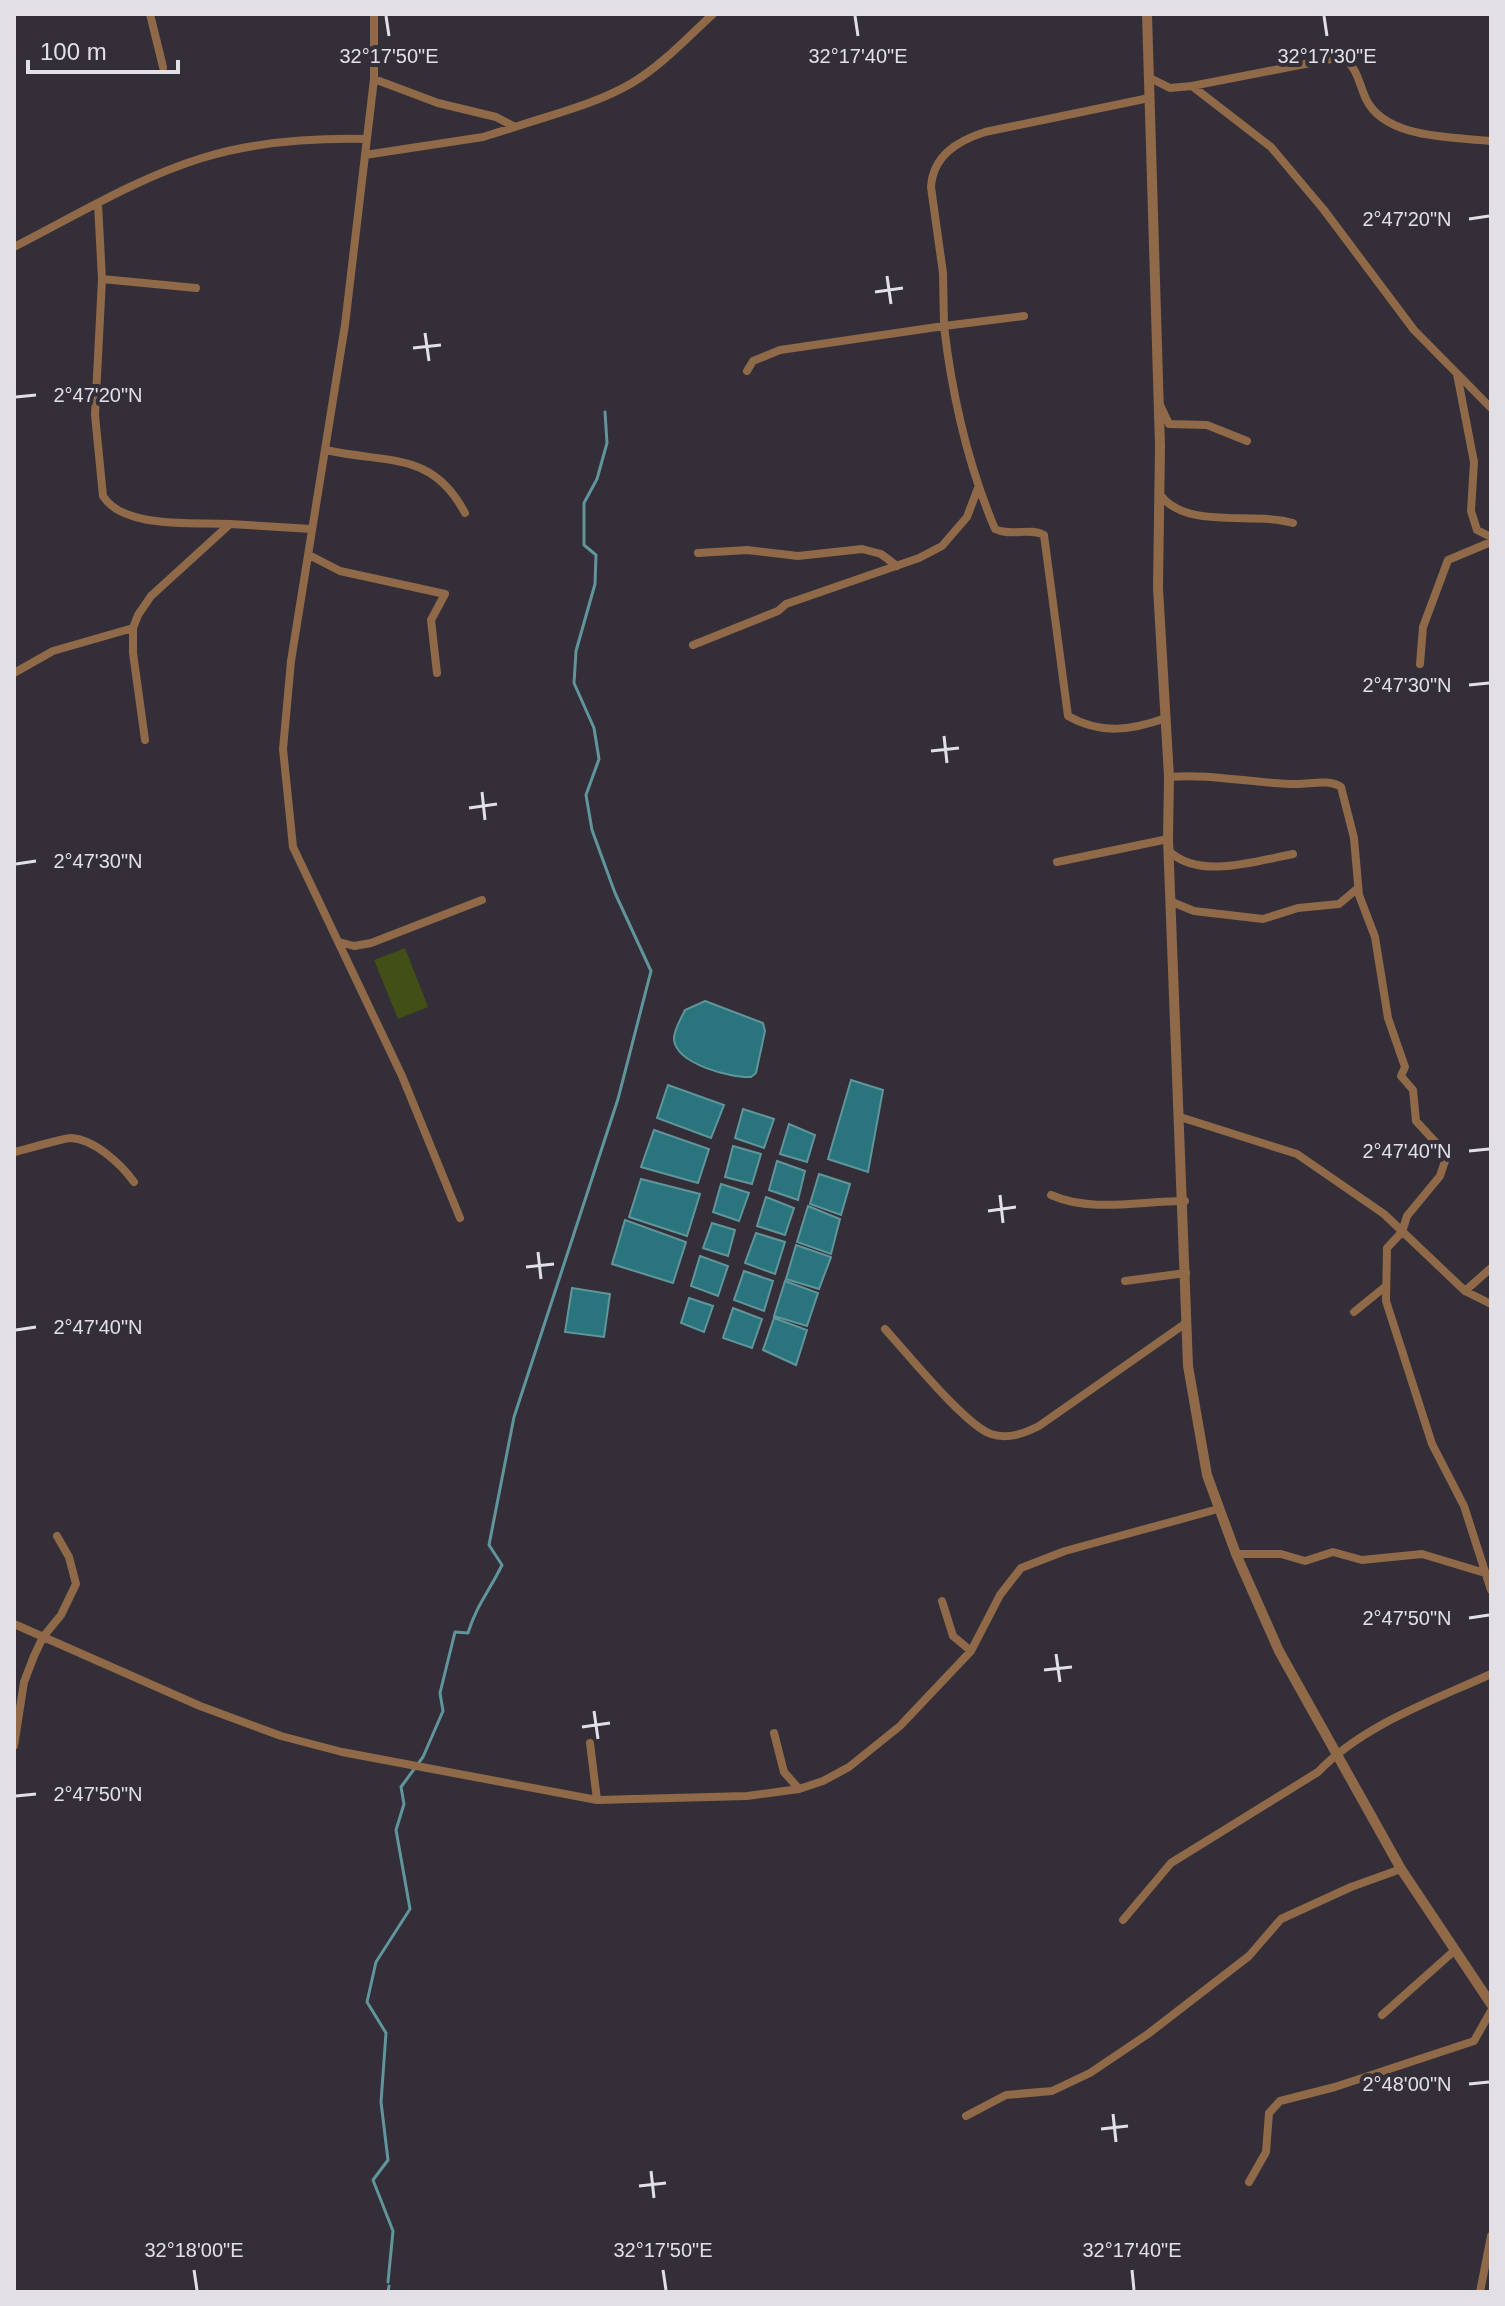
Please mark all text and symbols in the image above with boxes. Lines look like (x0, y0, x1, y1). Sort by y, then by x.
scale bar (28, 24, 178, 74)
text: 100 m (40, 38, 107, 65)
text: 32°17'50"E (340, 45, 439, 67)
text: 32°17'40"E (809, 45, 908, 67)
text: 32°17'30"E (1278, 45, 1377, 67)
text: 2°47'20"N (1363, 208, 1451, 230)
text: 2°47'20"N (54, 384, 142, 406)
text: 2°47'30"N (1363, 674, 1451, 696)
text: 2°47'30"N (54, 850, 142, 872)
text: 2°47'40"N (1363, 1140, 1451, 1162)
text: 2°47'40"N (54, 1316, 142, 1338)
text: 2°47'50"N (1363, 1607, 1451, 1629)
text: 2°47'50"N (54, 1783, 142, 1805)
text: 2°48'00"N (1363, 2073, 1451, 2095)
text: 32°18'00"E (145, 2239, 244, 2261)
text: 32°17'50"E (614, 2239, 713, 2261)
text: 32°17'40"E (1083, 2239, 1182, 2261)

